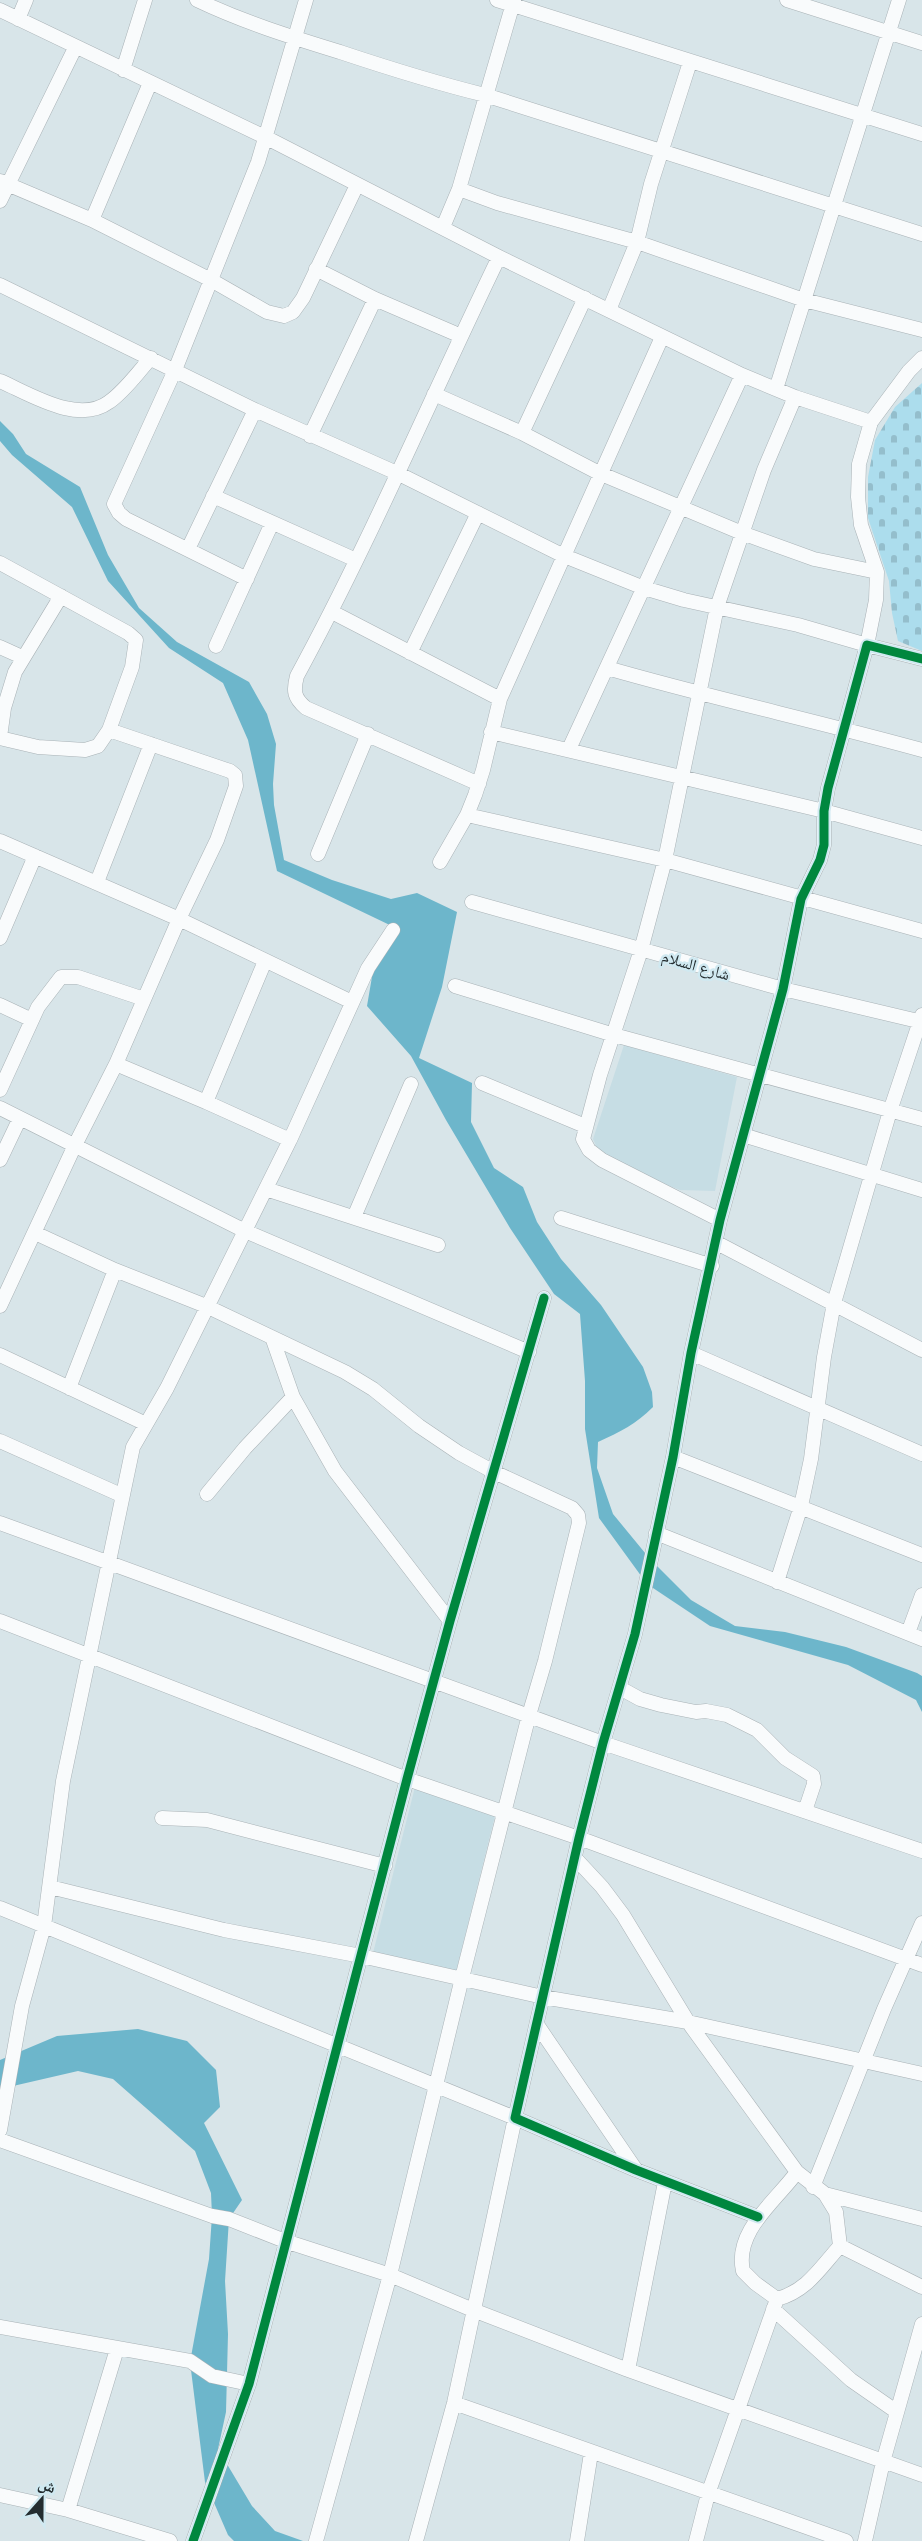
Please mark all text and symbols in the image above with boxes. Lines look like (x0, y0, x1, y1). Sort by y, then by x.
street label: شارع السلام (659, 946, 732, 985)
north arrow (12, 2469, 72, 2529)
text: ش (36, 2473, 59, 2497)

